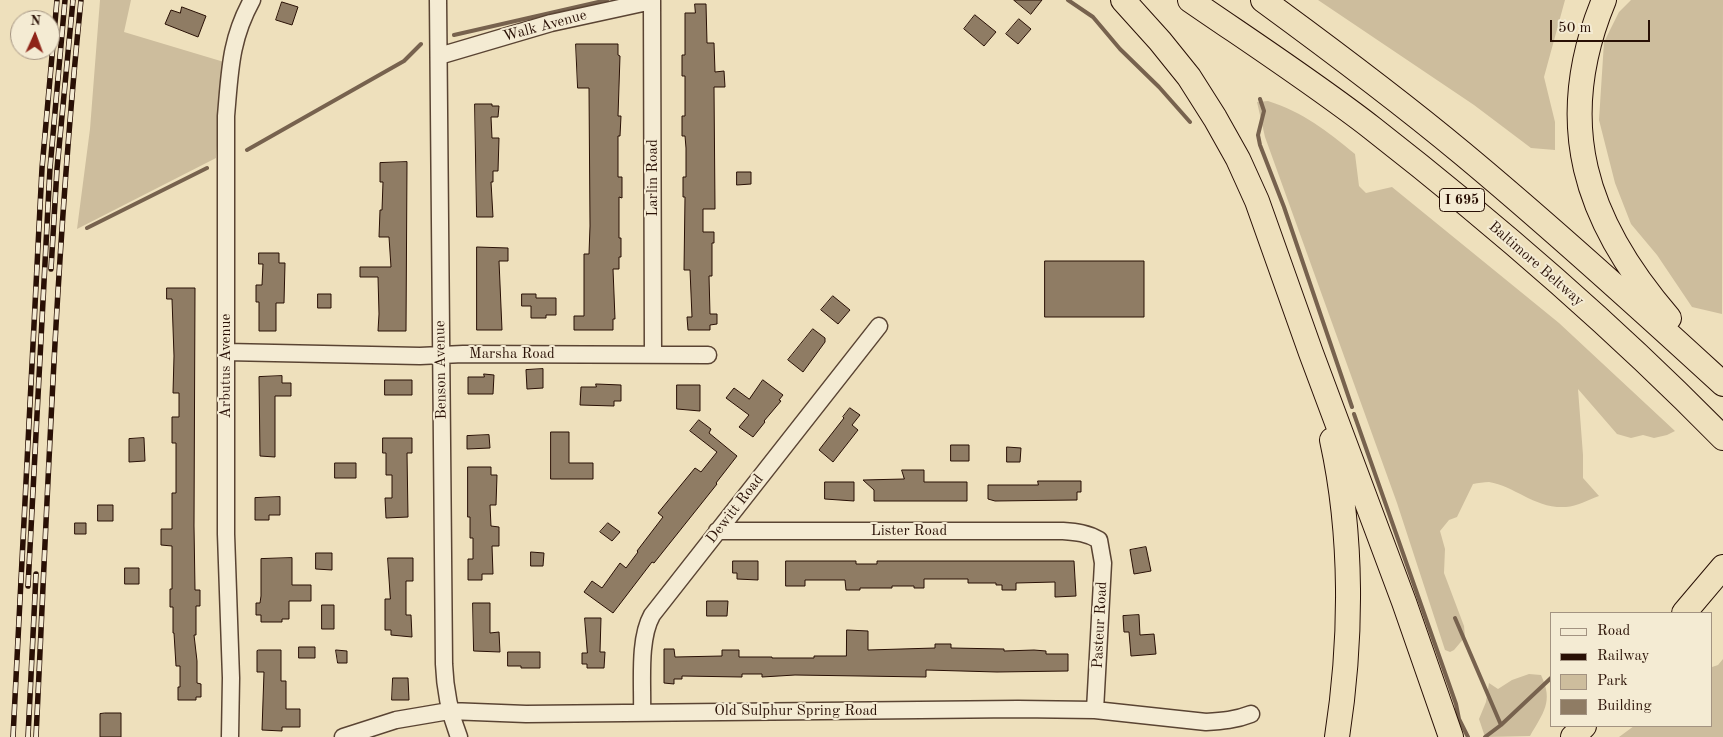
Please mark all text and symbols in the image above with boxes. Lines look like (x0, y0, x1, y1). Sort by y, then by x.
street label: Walk Avenue (501, 6, 589, 46)
north arrow (10, 10, 60, 60)
scale bar (1553, 10, 1653, 42)
text: N (30, 14, 41, 28)
text: 50 m (1558, 21, 1592, 36)
street label: Larlin Road (644, 139, 662, 217)
road number: I 695 (1440, 188, 1484, 212)
street label: Baltimore Beltway (1485, 218, 1587, 310)
street label: Arbutus Avenue (217, 314, 235, 418)
street label: Benson Avenue (431, 320, 451, 420)
street label: Marsha Road (469, 345, 555, 363)
street label: Dewitt Road (703, 471, 767, 547)
street label: Lister Road (871, 522, 947, 540)
street label: Pasteur Road (1089, 581, 1111, 669)
legend (1550, 612, 1713, 727)
text: Road (1597, 624, 1630, 639)
text: Railway (1597, 649, 1650, 664)
text: Park (1597, 674, 1628, 689)
text: Building (1597, 699, 1652, 714)
street label: Old Sulphur Spring Road (714, 702, 878, 720)

